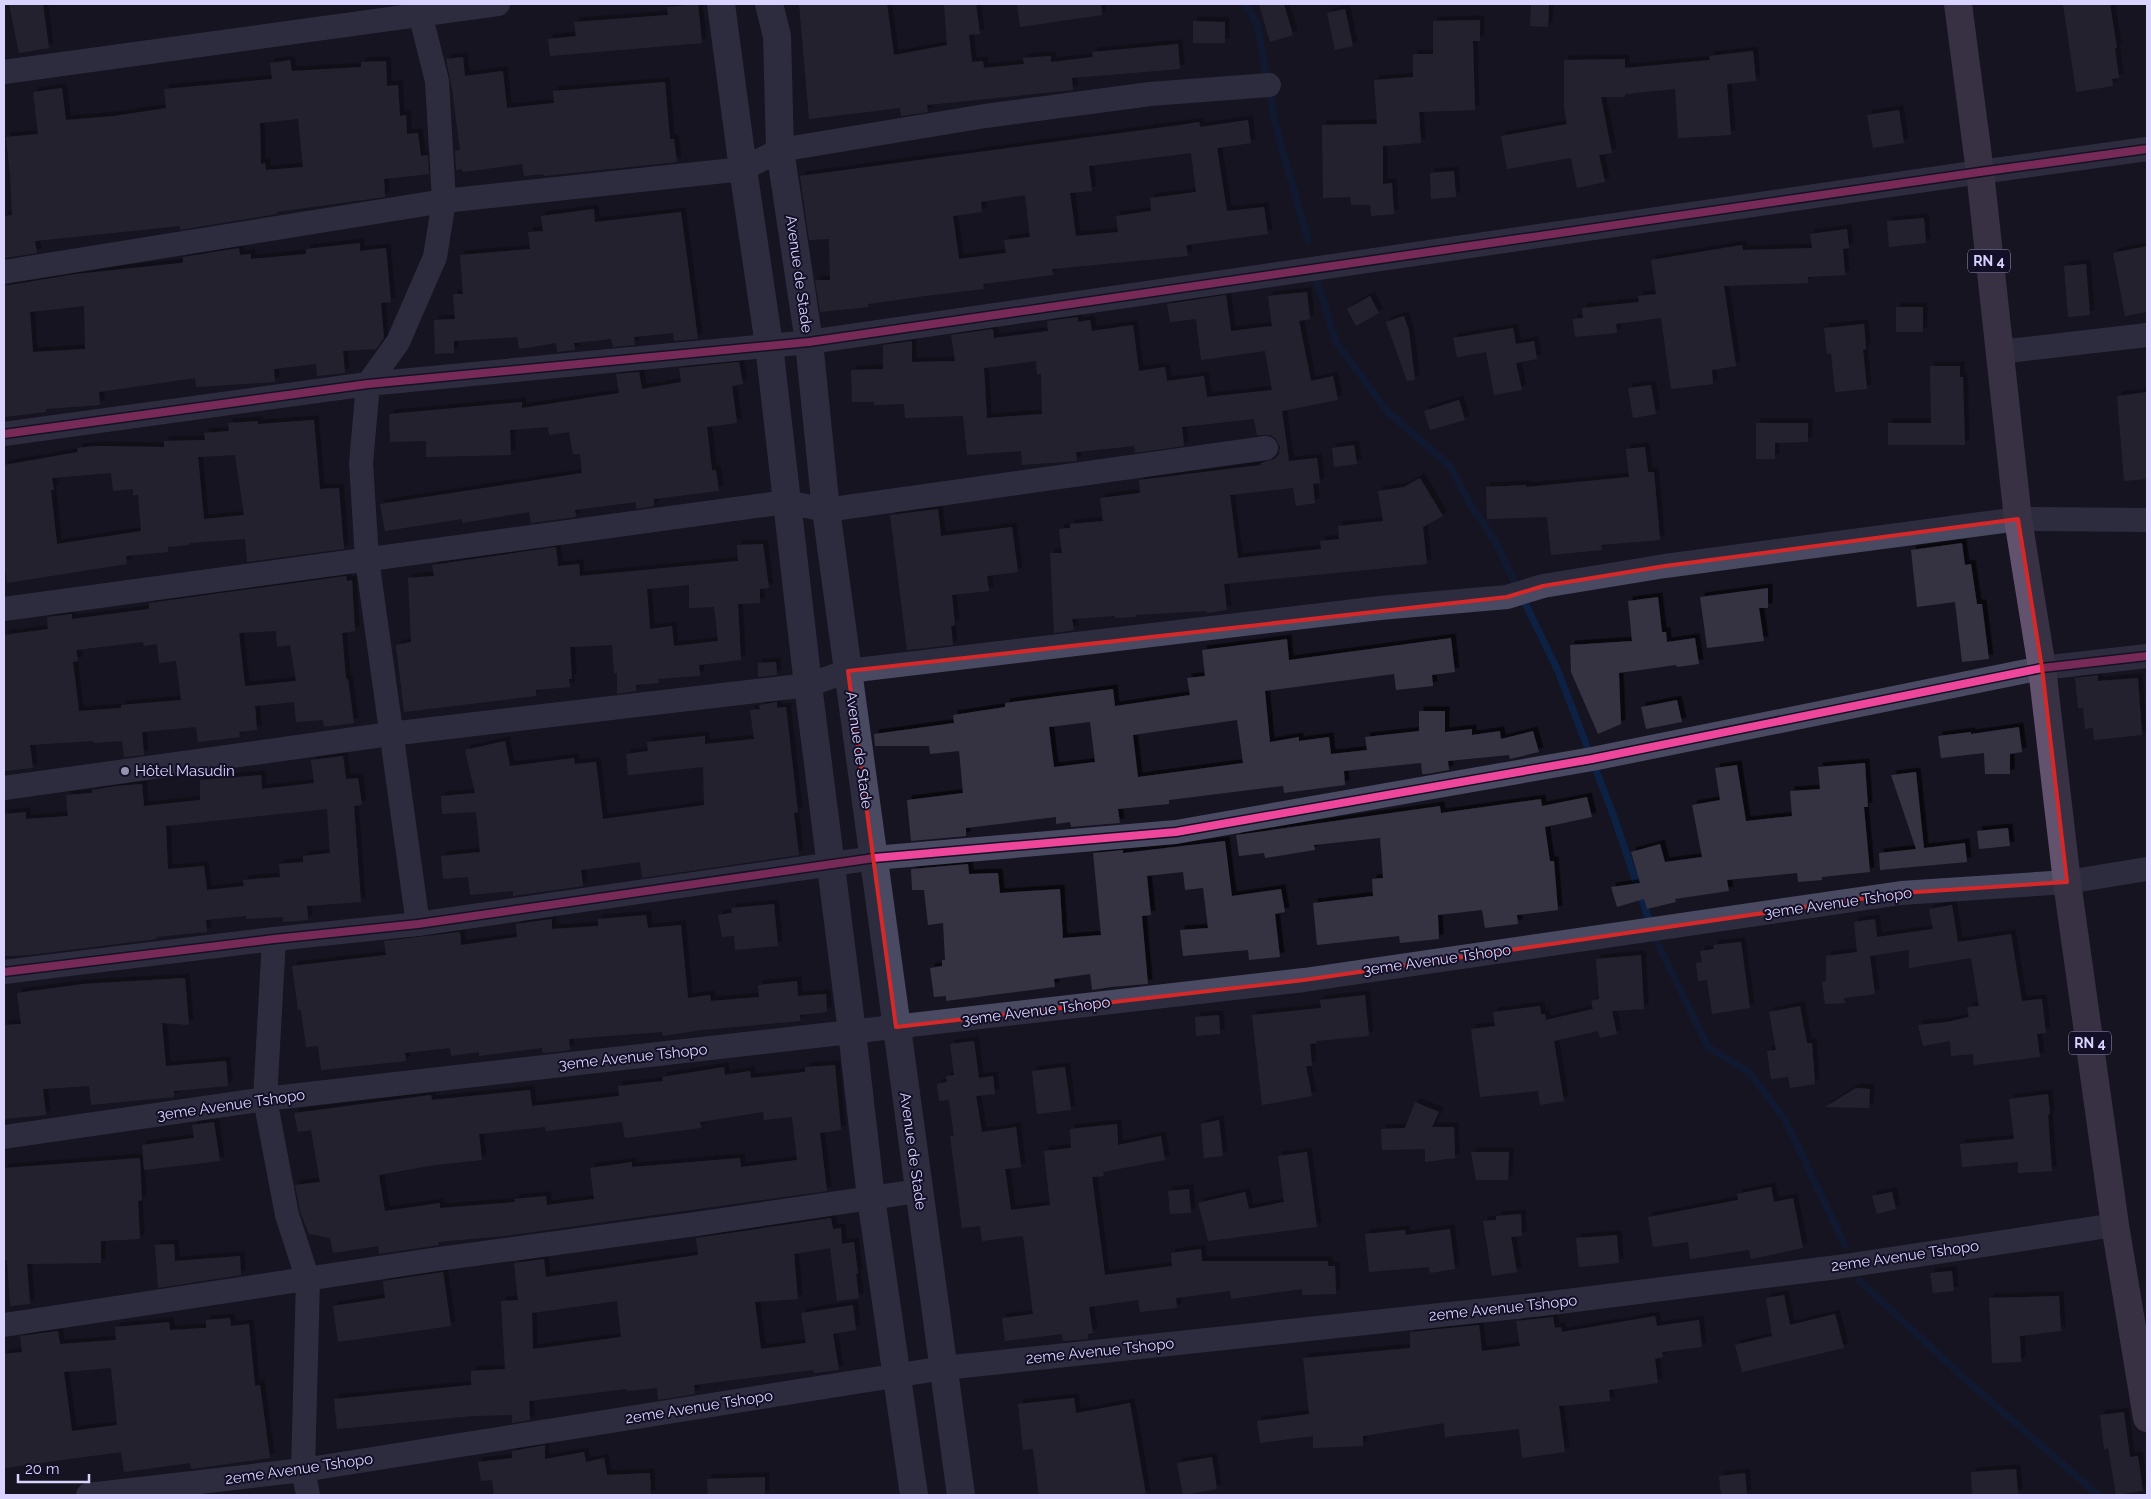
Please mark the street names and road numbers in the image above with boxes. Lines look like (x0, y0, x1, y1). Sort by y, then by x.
street label: Avenue de Stade (782, 214, 816, 334)
road number: RN 4 (1968, 250, 2010, 272)
street label: Avenue de Stade (842, 690, 876, 810)
street label: 3eme Avenue Tshopo (1763, 884, 1913, 922)
street label: 3eme Avenue Tshopo (1362, 941, 1512, 979)
street label: 3eme Avenue Tshopo (961, 993, 1111, 1029)
road number: RN 4 (2069, 1032, 2111, 1054)
street label: 3eme Avenue Tshopo (558, 1040, 708, 1074)
street label: 3eme Avenue Tshopo (156, 1086, 306, 1124)
street label: Avenue de Stade (896, 1091, 930, 1211)
street label: 2eme Avenue Tshopo (1830, 1237, 1980, 1275)
street label: 2eme Avenue Tshopo (1428, 1291, 1578, 1325)
street label: 2eme Avenue Tshopo (1025, 1334, 1175, 1368)
street label: 2eme Avenue Tshopo (624, 1386, 774, 1428)
street label: 2eme Avenue Tshopo (224, 1450, 374, 1488)

